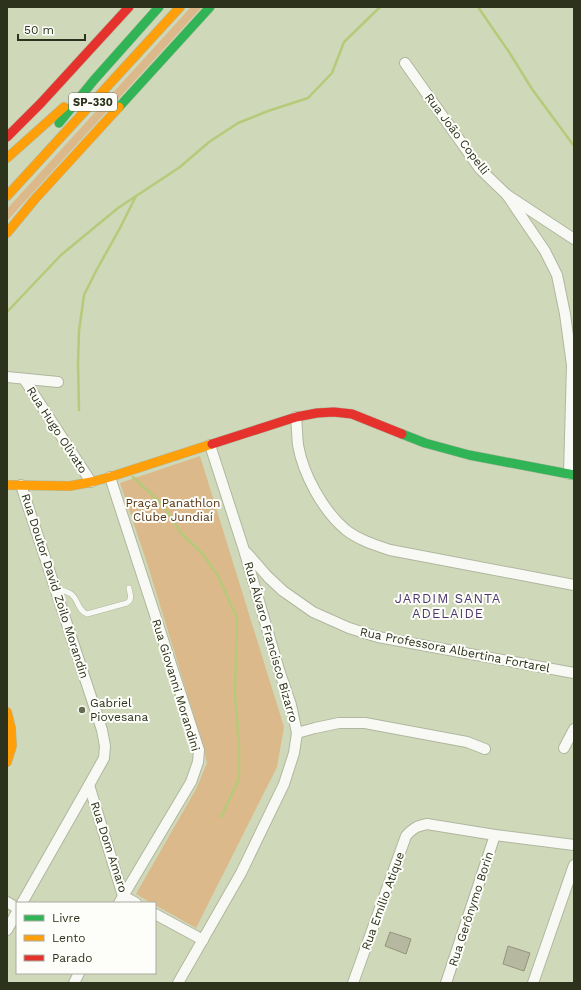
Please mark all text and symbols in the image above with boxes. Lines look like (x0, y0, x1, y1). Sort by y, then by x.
scale bar (18, 16, 85, 42)
text: 50 m (24, 23, 54, 37)
street label: Rua João Copelli (422, 91, 492, 177)
road number: SP-330 (69, 93, 117, 111)
street label: Rua Hugo Olivato (24, 384, 90, 476)
street label: Rua Doutor David Zoilo Morandin (18, 492, 92, 680)
park label: Praça Panathlon Clube Jundiaí (125, 496, 221, 524)
street label: Rua Álvaro Francisco Bizarro (241, 560, 301, 724)
district label: JARDIM SANTA ADELAIDE (395, 591, 501, 621)
street label: Rua Giovanni Morandini (149, 617, 203, 753)
street label: Rua Professora Albertina Fortarel (359, 625, 552, 675)
place label: Gabriel Piovesana (90, 696, 148, 724)
marker: Gabriel Piovesana (77, 705, 87, 715)
street label: Rua Dom Amaro (88, 800, 130, 894)
street label: Rua Emílio Atique (359, 850, 407, 952)
street label: Rua Gerônymo Borin (446, 850, 496, 968)
legend (16, 902, 156, 974)
text: Livre (52, 911, 80, 925)
text: Lento (52, 931, 86, 945)
text: Parado (52, 951, 92, 965)

